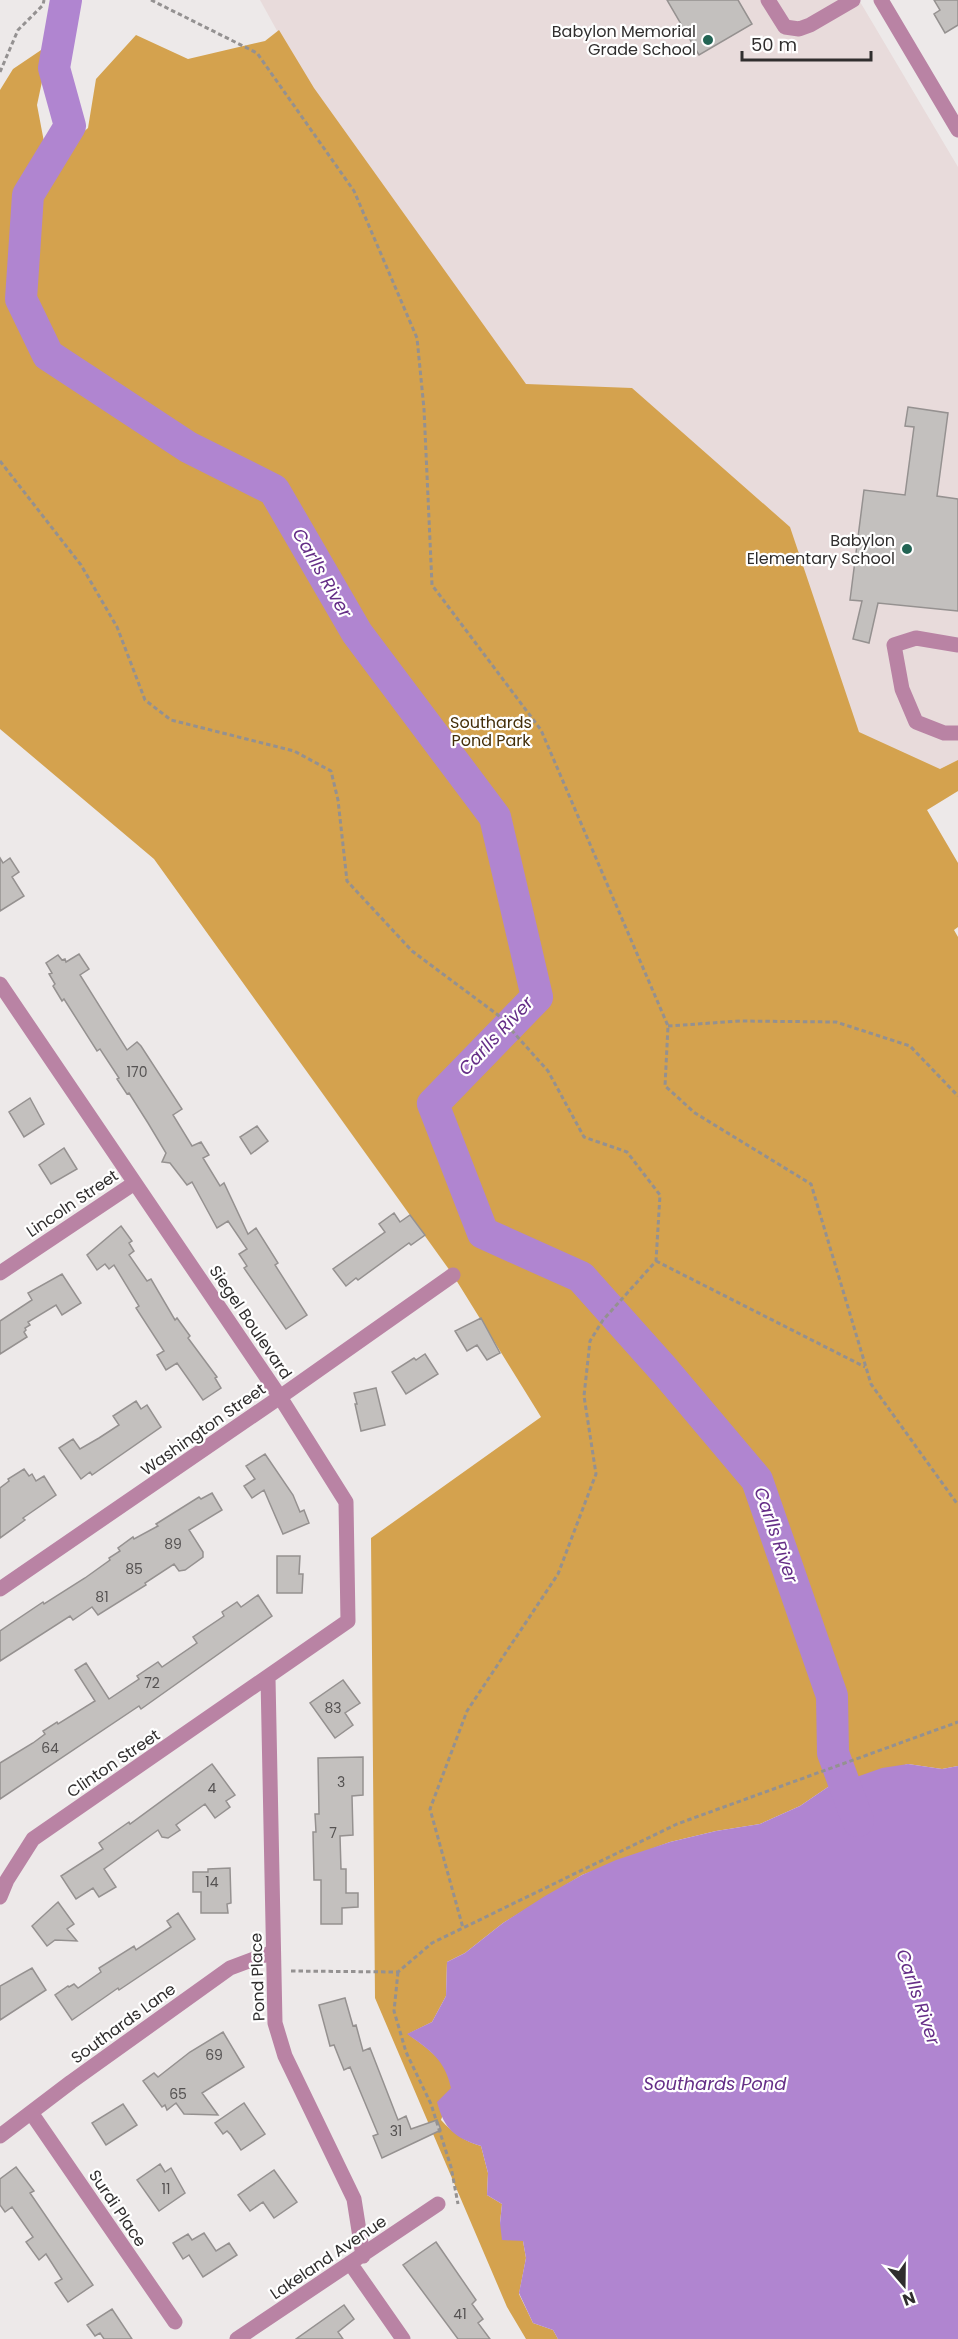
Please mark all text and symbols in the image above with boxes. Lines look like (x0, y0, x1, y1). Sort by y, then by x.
place label: Babylon Memorial Grade School (552, 20, 696, 61)
scale bar (742, 24, 871, 62)
text: 50 m (751, 32, 797, 57)
marker: Babylon Memorial Grade School (701, 33, 715, 47)
water label: Carlls River (287, 523, 359, 623)
place label: Babylon Elementary School (747, 529, 895, 570)
marker: Babylon Elementary School (900, 542, 914, 556)
park label: Southards Pond Park (450, 711, 532, 752)
water label: Carlls River (452, 990, 540, 1081)
house number: 170 (127, 1062, 147, 1082)
street label: Lincoln Street (22, 1164, 123, 1243)
street label: Siegel Boulevard (204, 1261, 297, 1384)
street label: Washington Street (136, 1378, 270, 1481)
water label: Carlls River (748, 1484, 805, 1587)
house number: 89 (164, 1534, 182, 1554)
house number: 85 (125, 1559, 143, 1579)
house number: 81 (95, 1587, 109, 1607)
house number: 72 (144, 1673, 160, 1693)
house number: 83 (324, 1698, 342, 1718)
street label: Clinton Street (62, 1724, 165, 1803)
house number: 64 (41, 1738, 59, 1758)
house number: 3 (337, 1772, 345, 1792)
house number: 4 (208, 1778, 217, 1798)
house number: 7 (329, 1823, 337, 1843)
house number: 14 (205, 1872, 219, 1892)
street label: Pond Place (244, 1932, 271, 2022)
water label: Carlls River (890, 1946, 947, 2049)
street label: Southards Lane (66, 1978, 180, 2069)
house number: 69 (205, 2045, 223, 2065)
water label: Southards Pond (643, 2071, 787, 2096)
house number: 65 (169, 2084, 187, 2104)
house number: 31 (390, 2121, 402, 2141)
street label: Surdi Place (83, 2165, 152, 2251)
house number: 11 (162, 2179, 170, 2199)
street label: Lakeland Avenue (265, 2210, 391, 2305)
north arrow (874, 2255, 934, 2315)
text: N (899, 2286, 919, 2311)
house number: 41 (453, 2304, 467, 2324)

